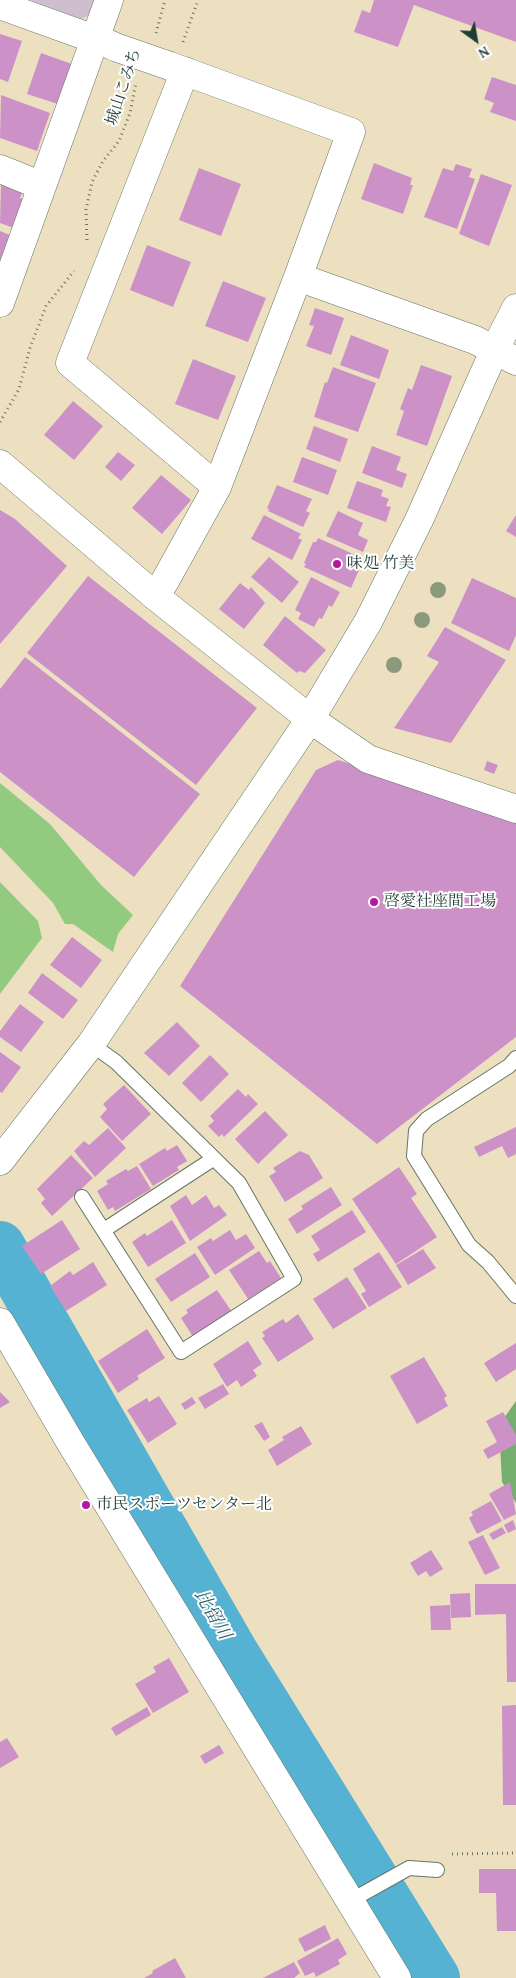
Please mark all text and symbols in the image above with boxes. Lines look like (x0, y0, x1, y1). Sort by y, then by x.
north arrow (451, 15, 501, 65)
text: N (475, 42, 493, 64)
street label: 城山こみち (103, 46, 145, 128)
place label: 味処 竹美 (347, 554, 415, 574)
marker: 味処 竹美 (331, 558, 343, 570)
place label: 啓愛社座間工場 (384, 892, 496, 912)
marker: 啓愛社座間工場 (368, 896, 380, 908)
place label: 市民スポーツセンター北 (96, 1495, 272, 1515)
marker: 市民スポーツセンター北 (80, 1499, 92, 1511)
water label: 比留川 (189, 1586, 235, 1644)

